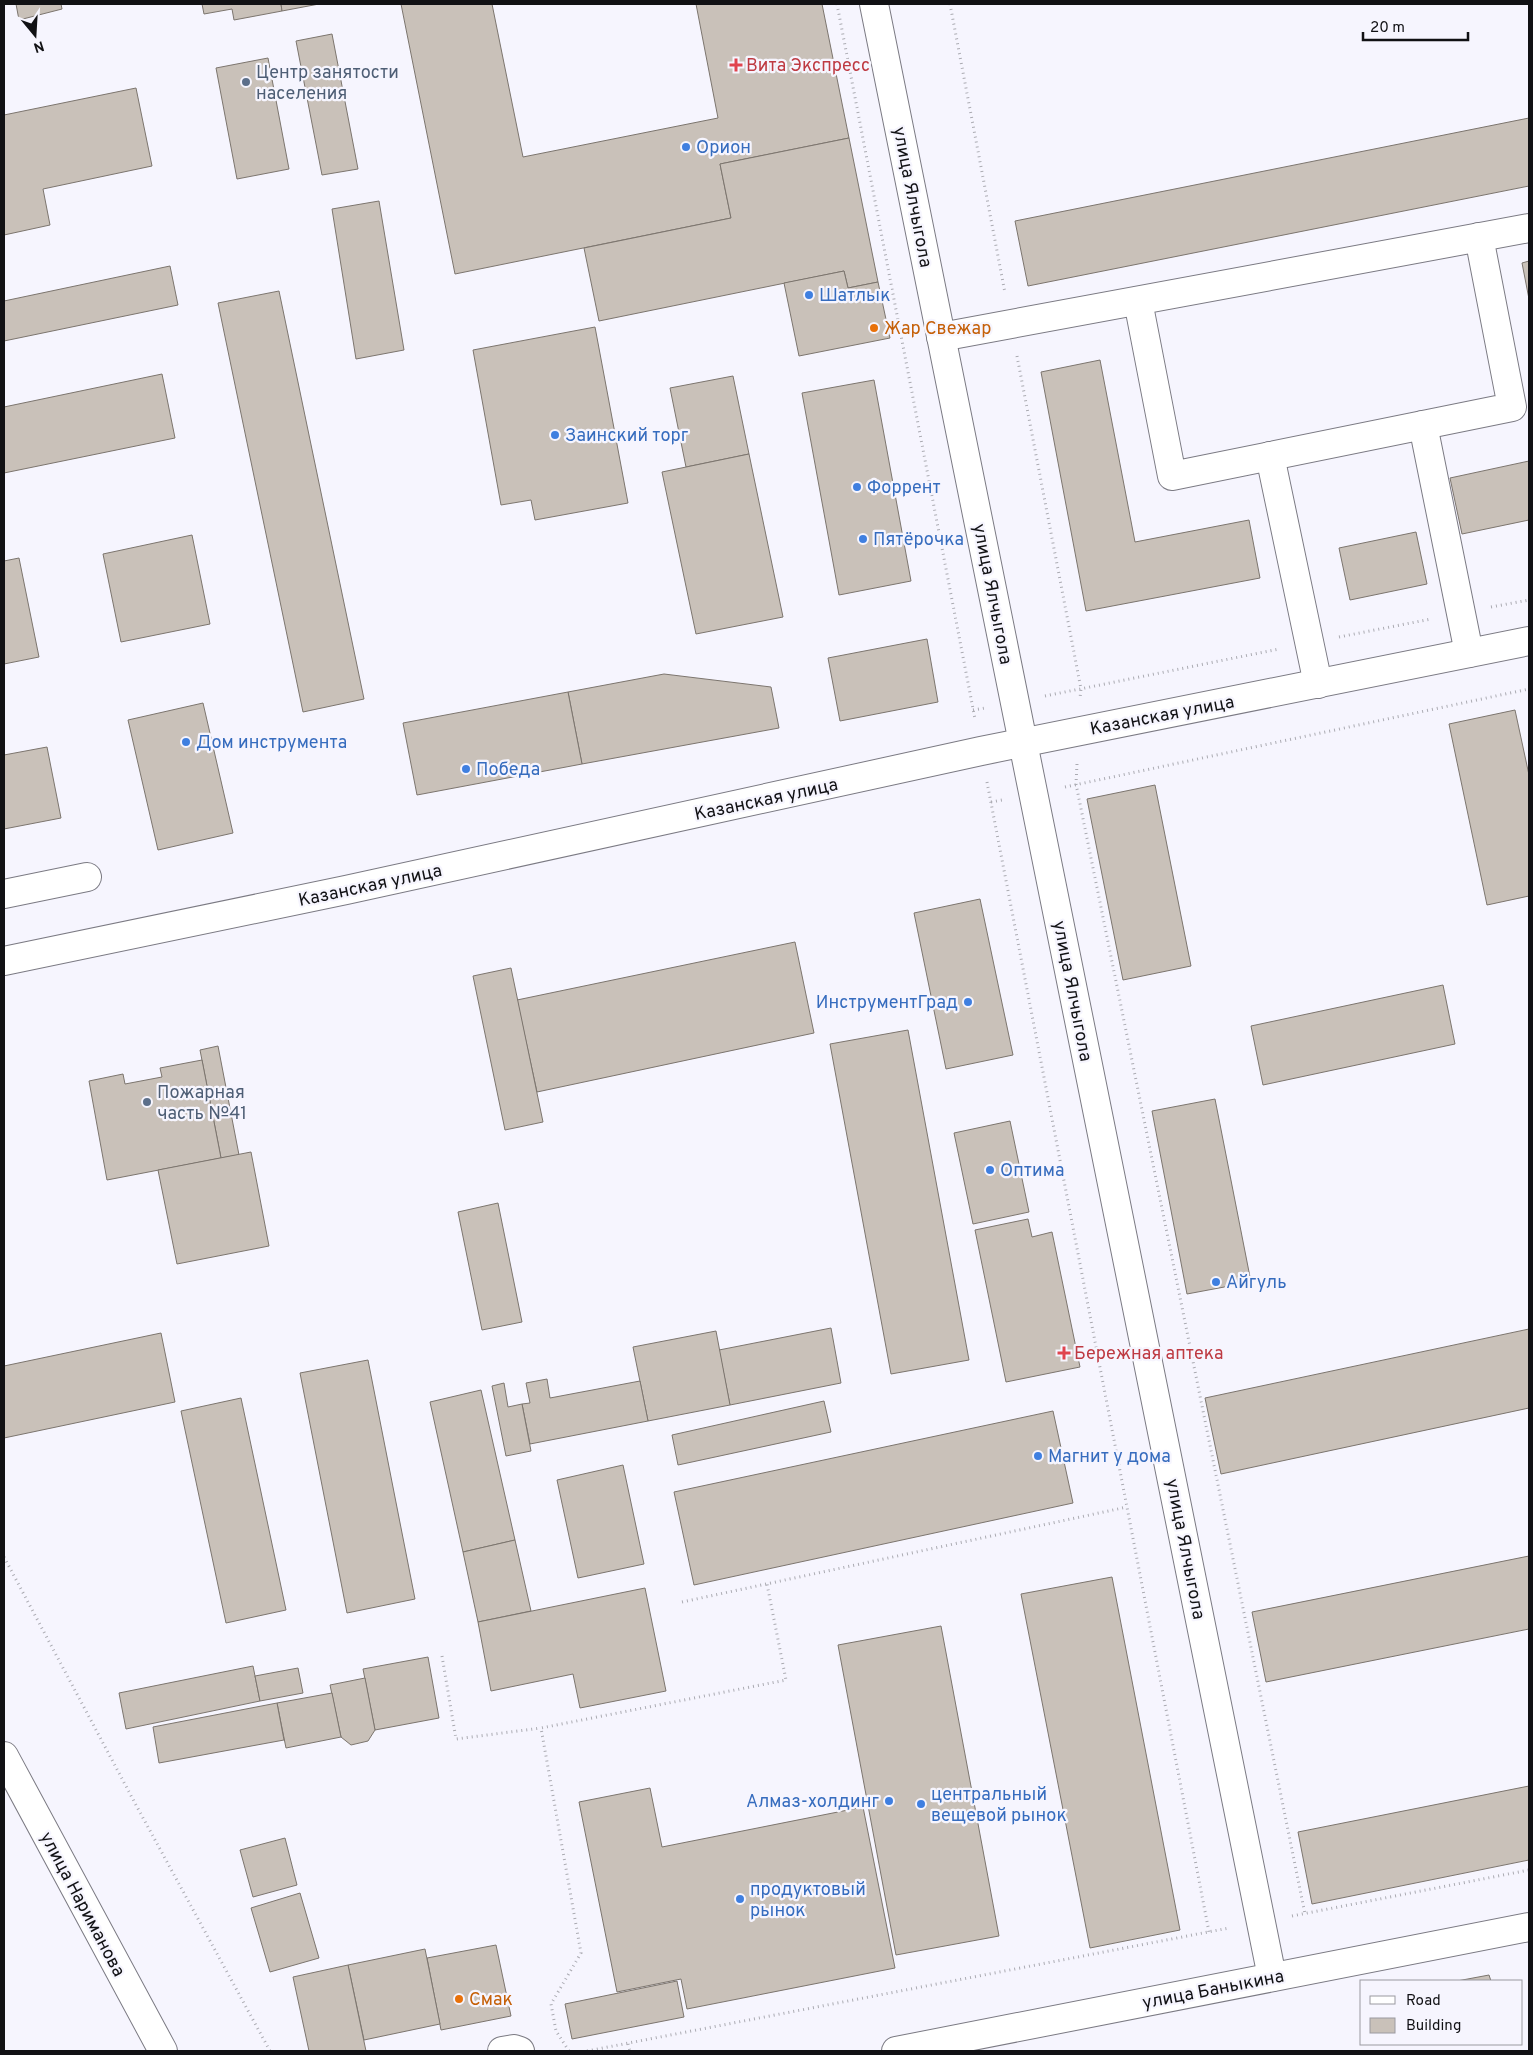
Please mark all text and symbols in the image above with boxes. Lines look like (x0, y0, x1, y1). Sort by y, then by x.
north arrow (10, 10, 60, 60)
scale bar (1363, 10, 1468, 42)
text: 20 m (1370, 19, 1405, 38)
text: N (31, 36, 46, 56)
place label: Вита Экспресс (746, 55, 870, 78)
marker: Вита Экспресс (730, 59, 742, 71)
place label: Центр занятости населения (256, 62, 399, 106)
marker: Центр занятости населения (240, 76, 252, 88)
street label: улица Ялчыгола (887, 125, 936, 270)
place label: Орион (696, 137, 751, 160)
marker: Орион (680, 141, 692, 153)
place label: Шатлык (819, 285, 890, 308)
marker: Шатлык (803, 289, 815, 301)
place label: Жар Свежар (884, 318, 991, 341)
marker: Жар Свежар (868, 322, 880, 334)
place label: Заинский торг (565, 425, 689, 448)
marker: Заинский торг (549, 429, 561, 441)
place label: Форрент (867, 477, 941, 500)
marker: Форрент (851, 481, 863, 493)
street label: улица Ялчыгола (967, 522, 1016, 667)
place label: Пятёрочка (873, 529, 964, 552)
marker: Пятёрочка (857, 533, 869, 545)
street label: Казанская улица (1088, 691, 1236, 742)
place label: Дом инструмента (196, 732, 347, 755)
marker: Дом инструмента (180, 736, 192, 748)
place label: Победа (476, 759, 540, 782)
marker: Победа (460, 763, 472, 775)
street label: Казанская улица (692, 774, 840, 827)
street label: Казанская улица (296, 860, 444, 913)
street label: улица Ялчыгола (1047, 919, 1096, 1064)
place label: ИнструментГрад (816, 992, 958, 1015)
marker: ИнструментГрад (962, 996, 974, 1008)
place label: Пожарная часть №41 (157, 1082, 247, 1126)
marker: Пожарная часть №41 (141, 1096, 153, 1108)
place label: Оптима (1000, 1160, 1064, 1183)
marker: Оптима (984, 1164, 996, 1176)
place label: Айгуль (1226, 1272, 1287, 1295)
marker: Айгуль (1210, 1276, 1222, 1288)
place label: Бережная аптека (1074, 1343, 1224, 1366)
marker: Бережная аптека (1058, 1347, 1070, 1359)
place label: Магнит у дома (1048, 1446, 1171, 1469)
marker: Магнит у дома (1032, 1450, 1044, 1462)
street label: улица Ялчыгола (1160, 1477, 1209, 1622)
place label: центральный вещевой рынок (931, 1784, 1067, 1828)
place label: Алмаз-холдинг (746, 1791, 879, 1814)
marker: Алмаз-холдинг (883, 1795, 895, 1807)
marker: центральный вещевой рынок (915, 1798, 927, 1810)
street label: улица Нариманова (34, 1828, 130, 1981)
place label: продуктовый рынок (750, 1879, 866, 1923)
marker: продуктовый рынок (734, 1893, 746, 1905)
street label: улица Баныкина (1141, 1965, 1286, 2015)
legend (1360, 1980, 1523, 2045)
place label: Смак (469, 1989, 513, 2012)
text: Road (1406, 1992, 1441, 2011)
marker: Смак (453, 1993, 465, 2005)
text: Building (1406, 2017, 1461, 2036)

